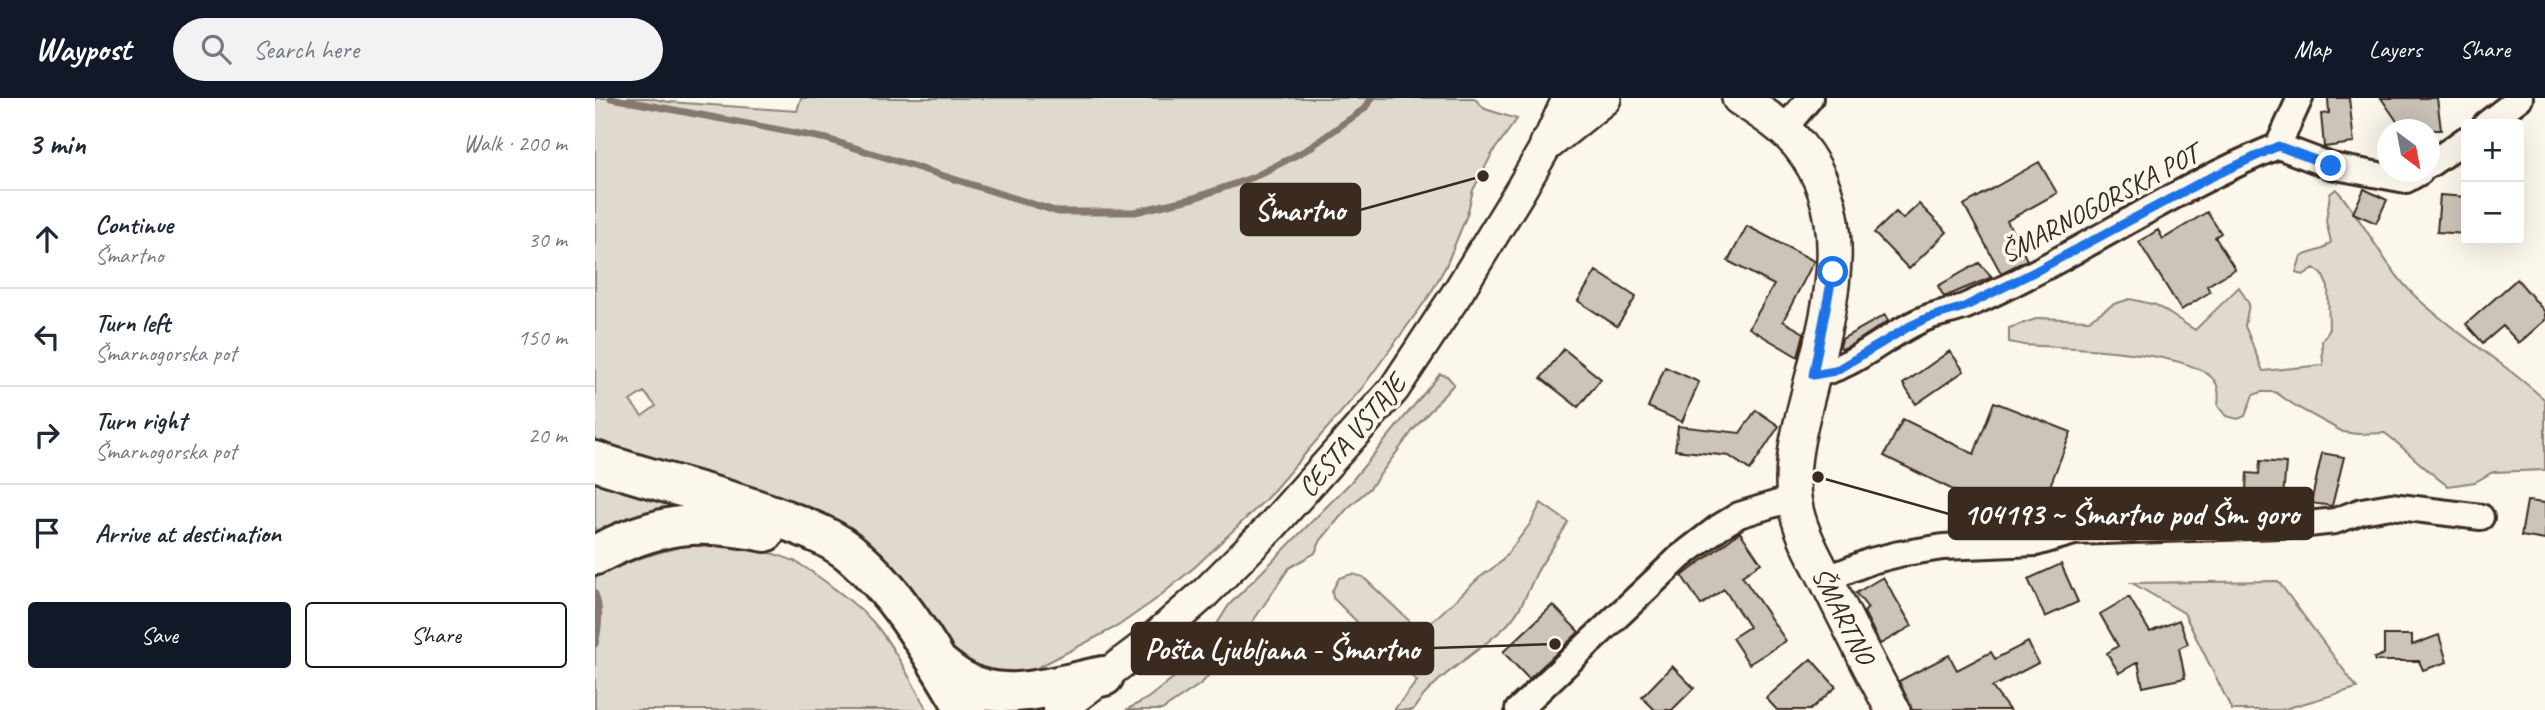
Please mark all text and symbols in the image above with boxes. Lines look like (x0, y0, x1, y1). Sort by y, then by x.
search box (173, 18, 663, 81)
text: Waypost (35, 28, 131, 70)
icon: search (197, 30, 235, 68)
text: Search here (253, 33, 359, 66)
text: Map (2294, 34, 2331, 64)
text: Layers (2369, 34, 2422, 64)
text: Share (2460, 34, 2510, 64)
north arrow (2377, 119, 2440, 182)
map controls (2461, 119, 2524, 245)
button: + (2461, 119, 2524, 182)
text: 3 min (28, 125, 85, 163)
text: Walk · 200 m (463, 129, 567, 158)
street label: ŠMARNOGORSKA POT (1994, 133, 2211, 271)
route end (2315, 150, 2346, 181)
button: − (2461, 182, 2524, 245)
callout: Šmartno (1241, 184, 1360, 235)
text: Šmartno (1255, 191, 1348, 229)
text: Continue (95, 208, 173, 241)
icon: ahead (28, 220, 66, 258)
text: 30 m (528, 225, 567, 254)
text: Šmartno (95, 241, 163, 270)
route start (1817, 256, 1848, 287)
text: Turn left (95, 306, 170, 339)
icon: left (28, 318, 66, 356)
text: 150 m (518, 323, 567, 352)
text: Šmarnogorska pot (95, 339, 237, 368)
street label: CESTA VSTAJE (1290, 364, 1415, 504)
text: Turn right (95, 404, 186, 437)
icon: right (28, 416, 66, 454)
text: 20 m (528, 421, 567, 450)
text: Šmarnogorska pot (95, 437, 237, 466)
callout: 104193 ~ Šmartno pod Šm. goro (1949, 488, 2313, 539)
text: 104193 ~ Šmartno pod Šm. goro (1963, 495, 2302, 533)
icon: arrive (28, 514, 66, 552)
text: Arrive at destination (95, 517, 281, 550)
street label: ŠMARTNO (1804, 561, 1884, 673)
button: Save (28, 602, 291, 668)
button: Share (305, 602, 567, 668)
callout: Pošta Ljubljana - Šmartno (1132, 623, 1433, 674)
text: Pošta Ljubljana - Šmartno (1145, 630, 1422, 668)

